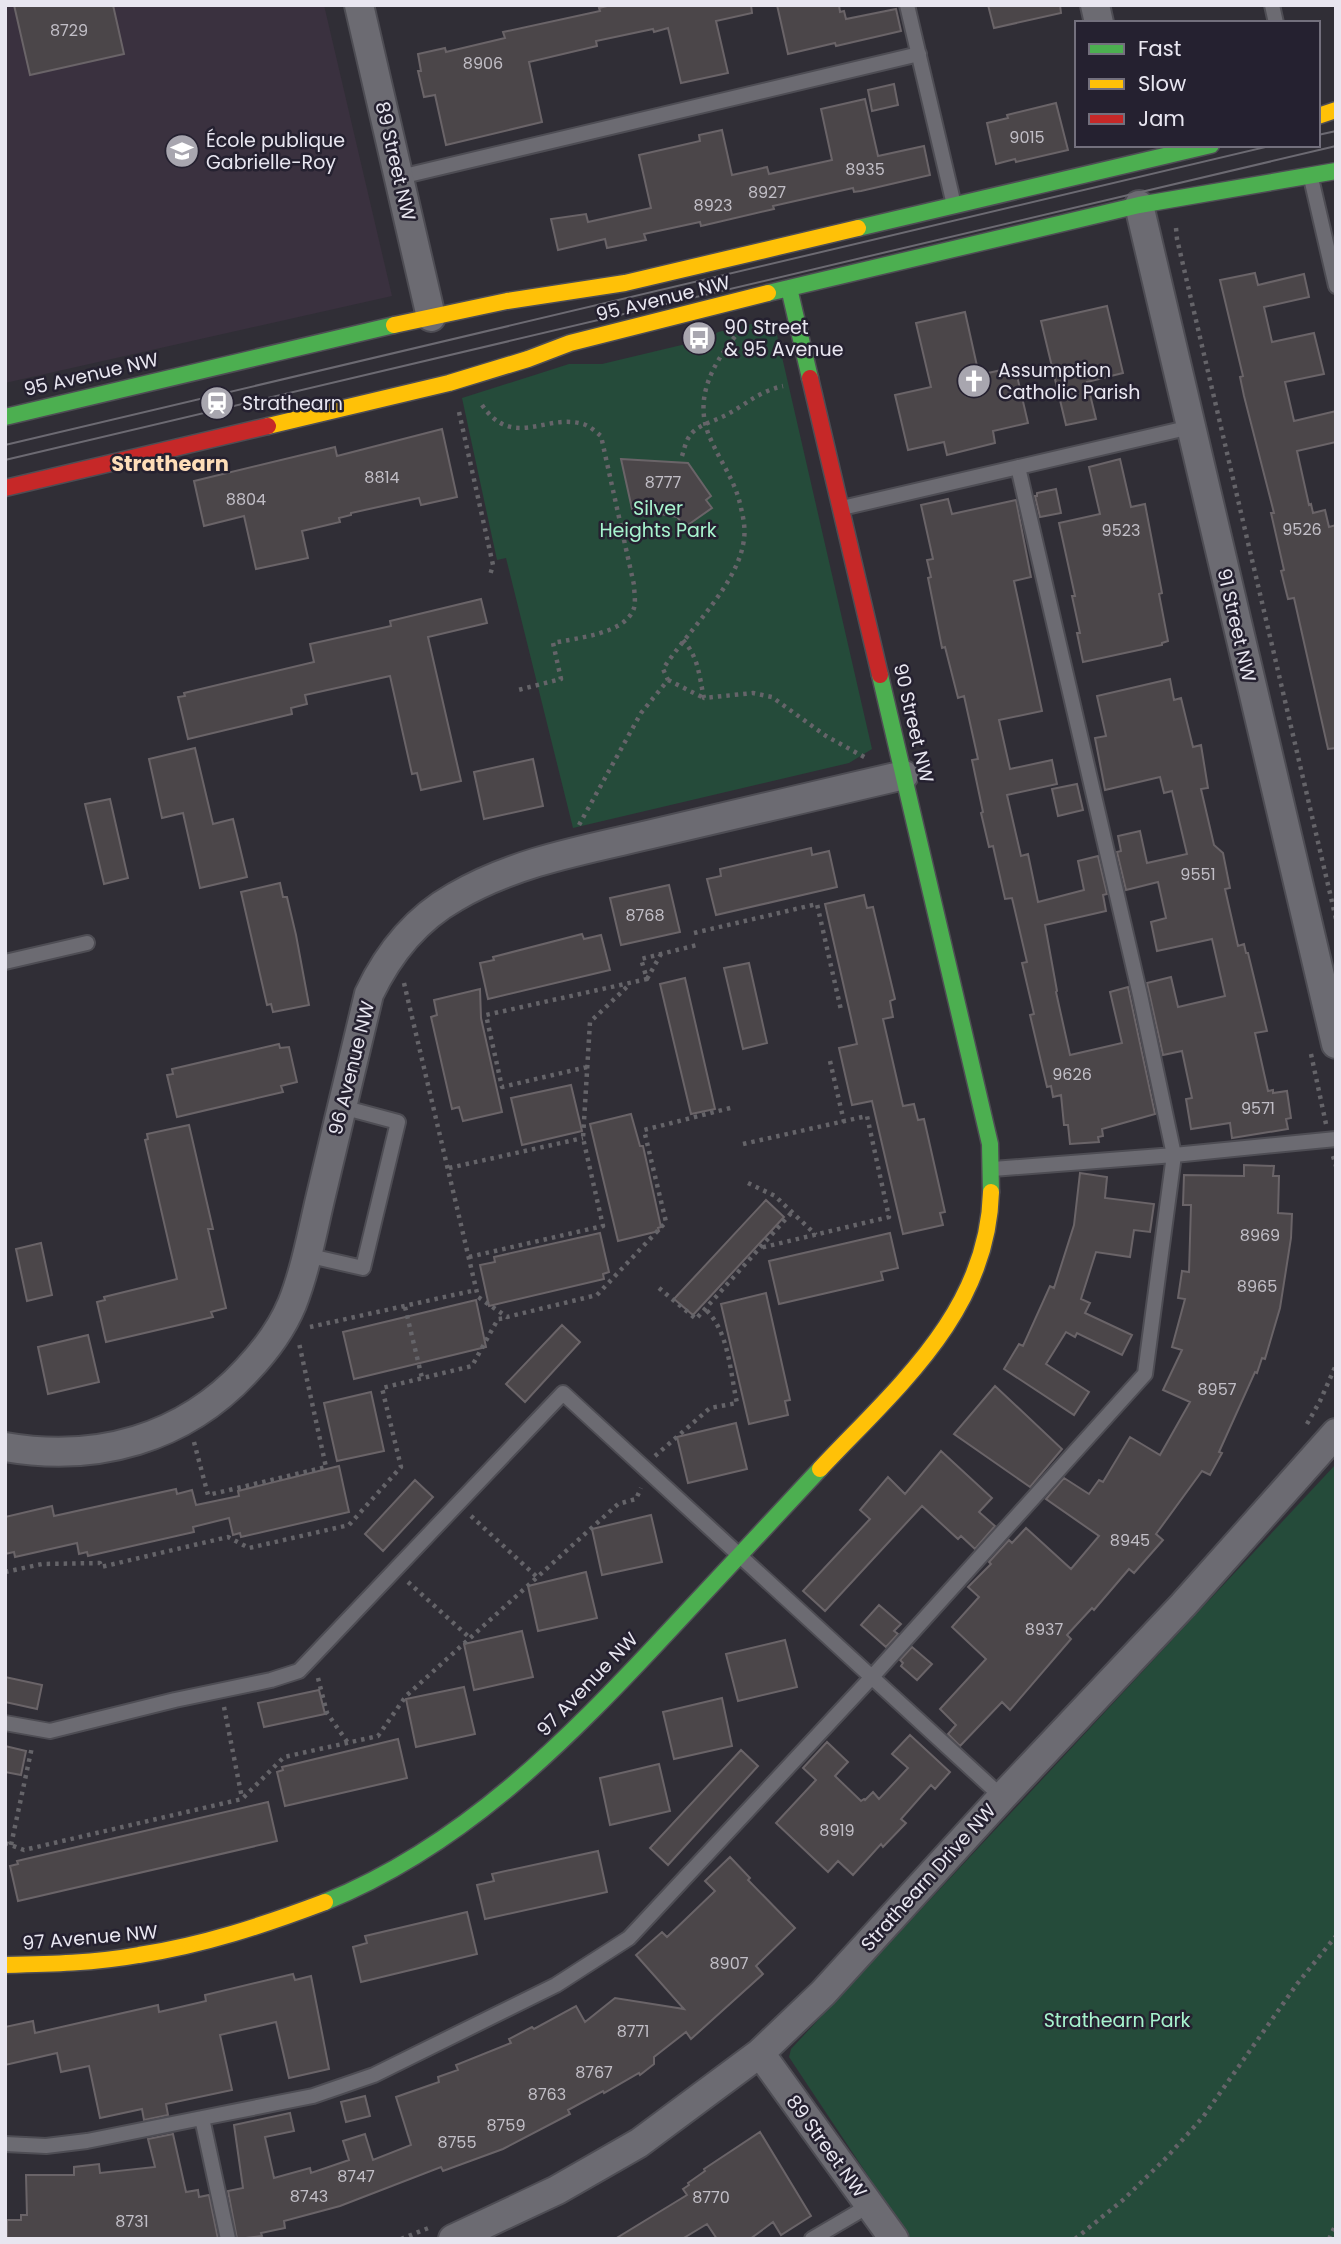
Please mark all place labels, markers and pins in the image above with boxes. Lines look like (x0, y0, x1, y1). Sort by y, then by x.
place label: École publique Gabrielle-Roy (206, 127, 345, 176)
school or university icon: École publique Gabrielle-Roy (163, 132, 201, 170)
place label: 90 Street & 95 Avenue (724, 314, 843, 363)
bus stop icon: 90 Street & 95 Avenue (680, 319, 718, 357)
place label: Assumption Catholic Parish (998, 357, 1140, 406)
church icon: Assumption Catholic Parish (955, 362, 993, 400)
station icon: Strathearn (198, 384, 236, 422)
place label: Strathearn (242, 390, 343, 417)

